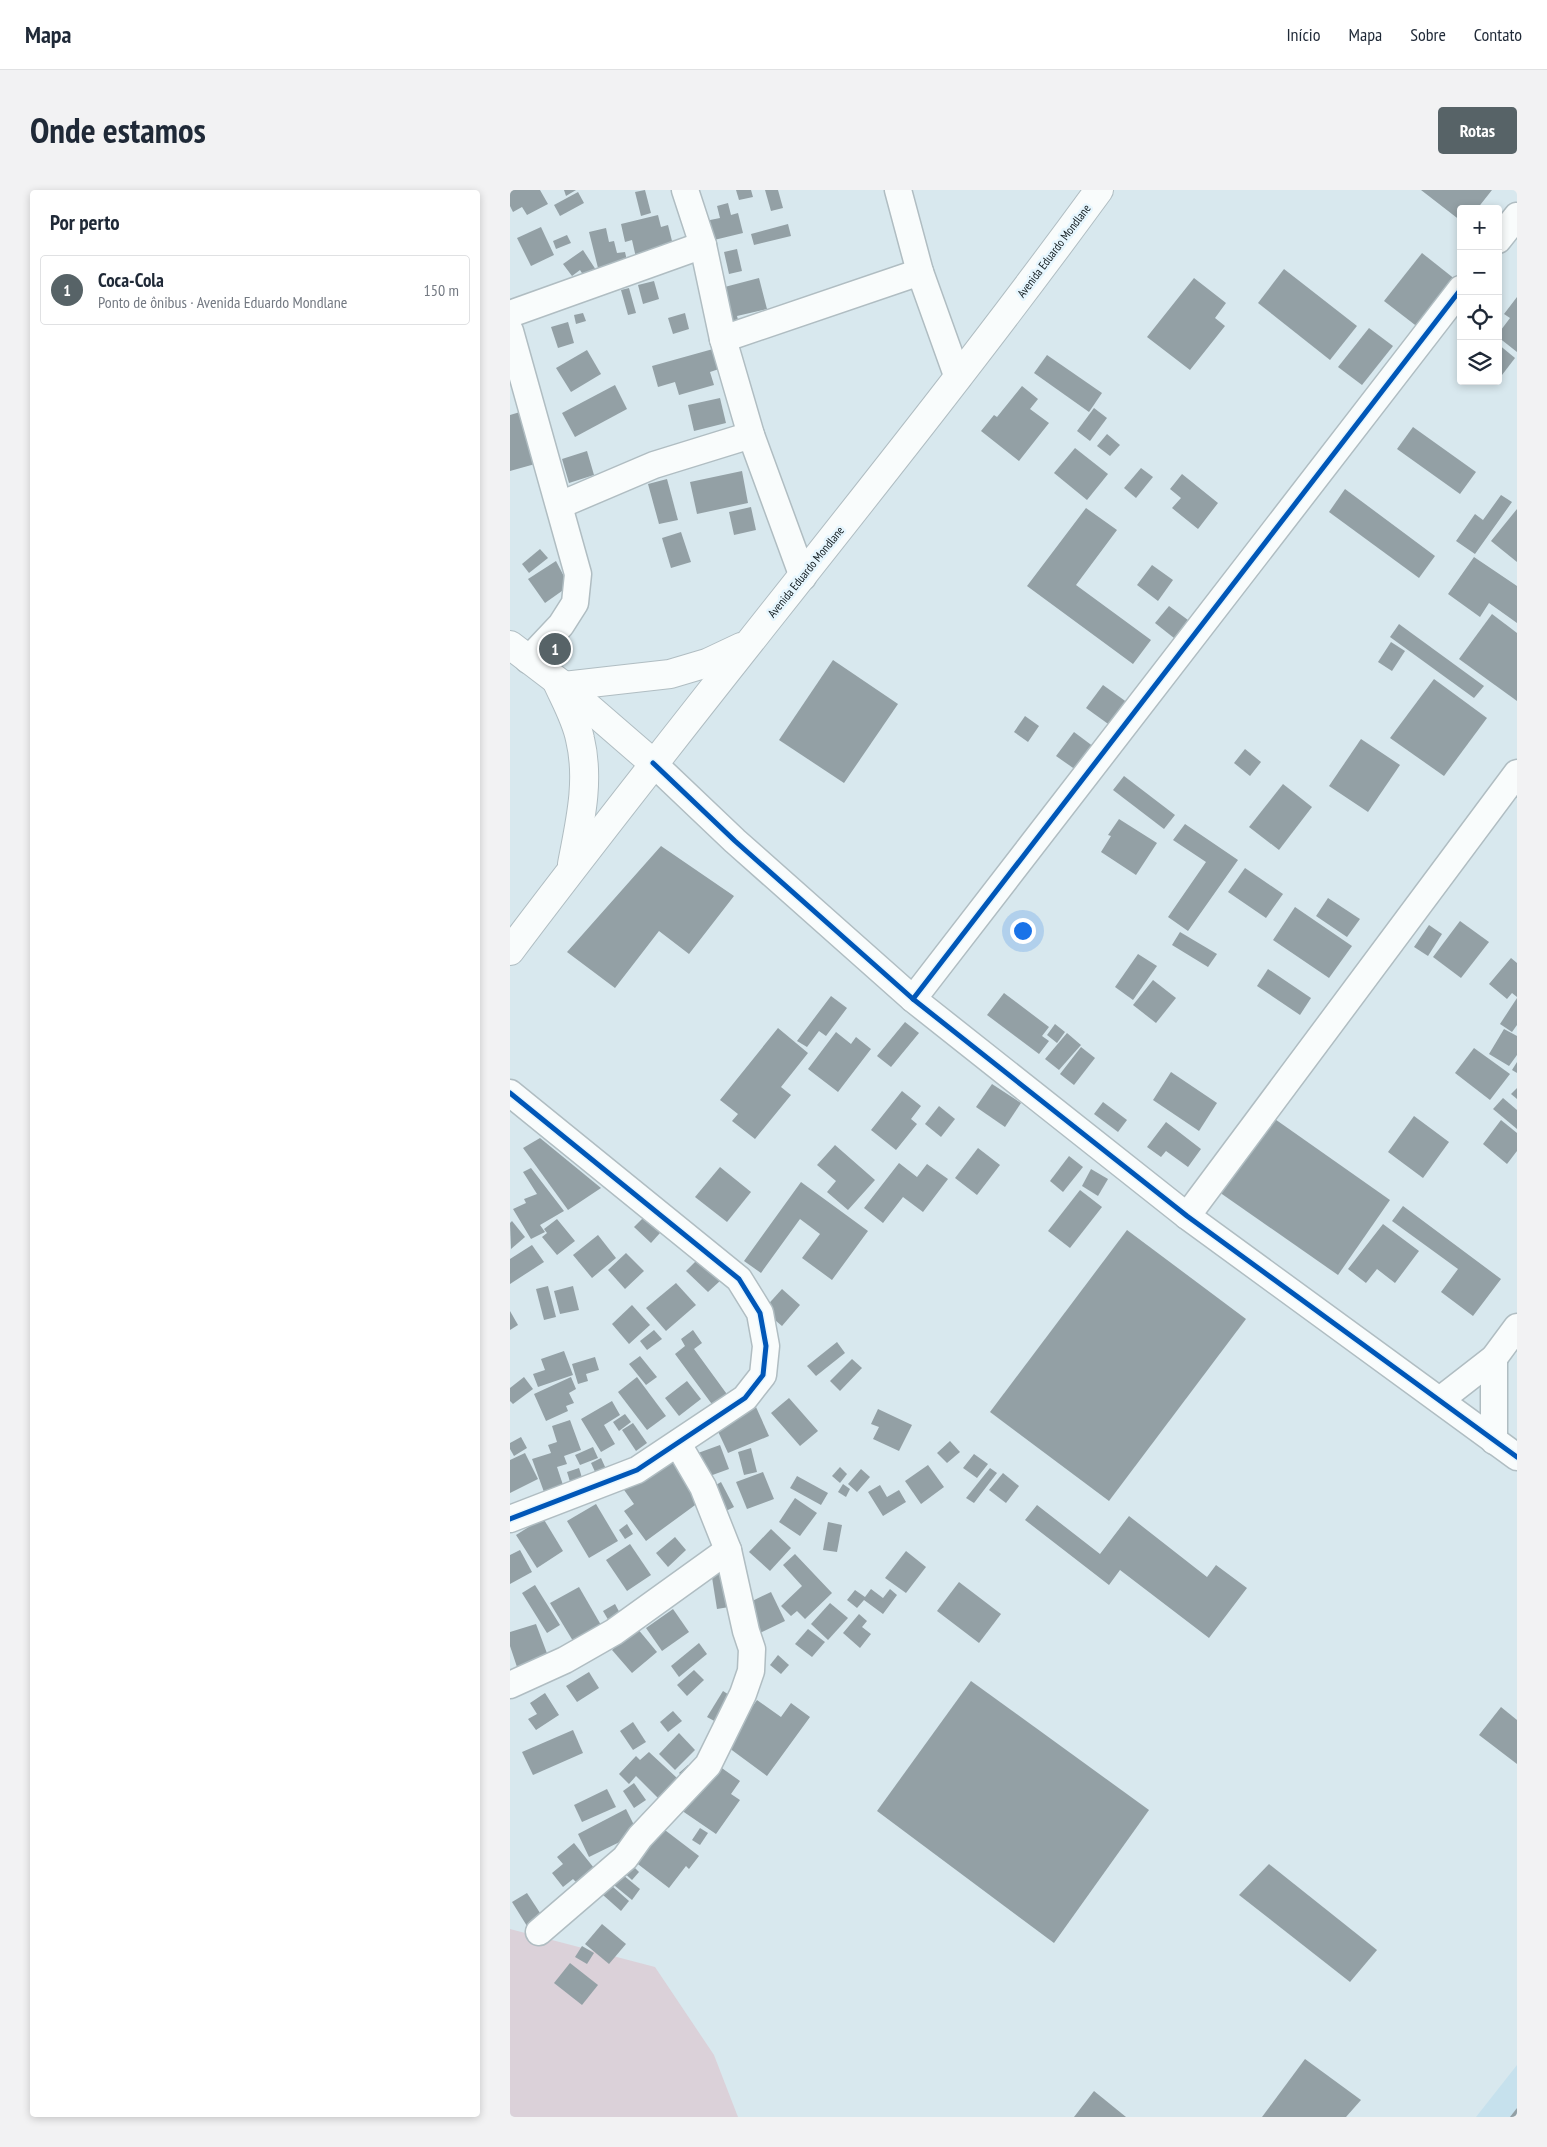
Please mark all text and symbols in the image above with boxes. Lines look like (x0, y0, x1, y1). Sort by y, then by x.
text: Mapa (25, 19, 72, 50)
text: Início (1286, 23, 1320, 46)
text: Mapa (1348, 23, 1382, 46)
text: Sobre (1410, 23, 1446, 46)
text: Contato (1474, 23, 1522, 46)
text: Onde estamos (30, 107, 206, 153)
button: Rotas (1438, 107, 1517, 154)
street label: Avenida Eduardo Mondlane (1014, 201, 1094, 300)
map controls (1457, 205, 1502, 385)
button: + (1457, 205, 1502, 250)
text: Por perto (50, 209, 120, 236)
button: − (1457, 250, 1502, 295)
text: Coca-Cola (98, 268, 164, 292)
text: 1 (63, 280, 71, 300)
text: 150 m (424, 280, 459, 300)
text: Ponto de ônibus · Avenida Eduardo Mondlane (98, 292, 347, 312)
button: locate (1457, 295, 1502, 340)
button: layers (1457, 340, 1502, 385)
street label: Avenida Eduardo Mondlane (764, 523, 847, 620)
pin: 1 (539, 630, 571, 668)
your location (1010, 918, 1036, 944)

